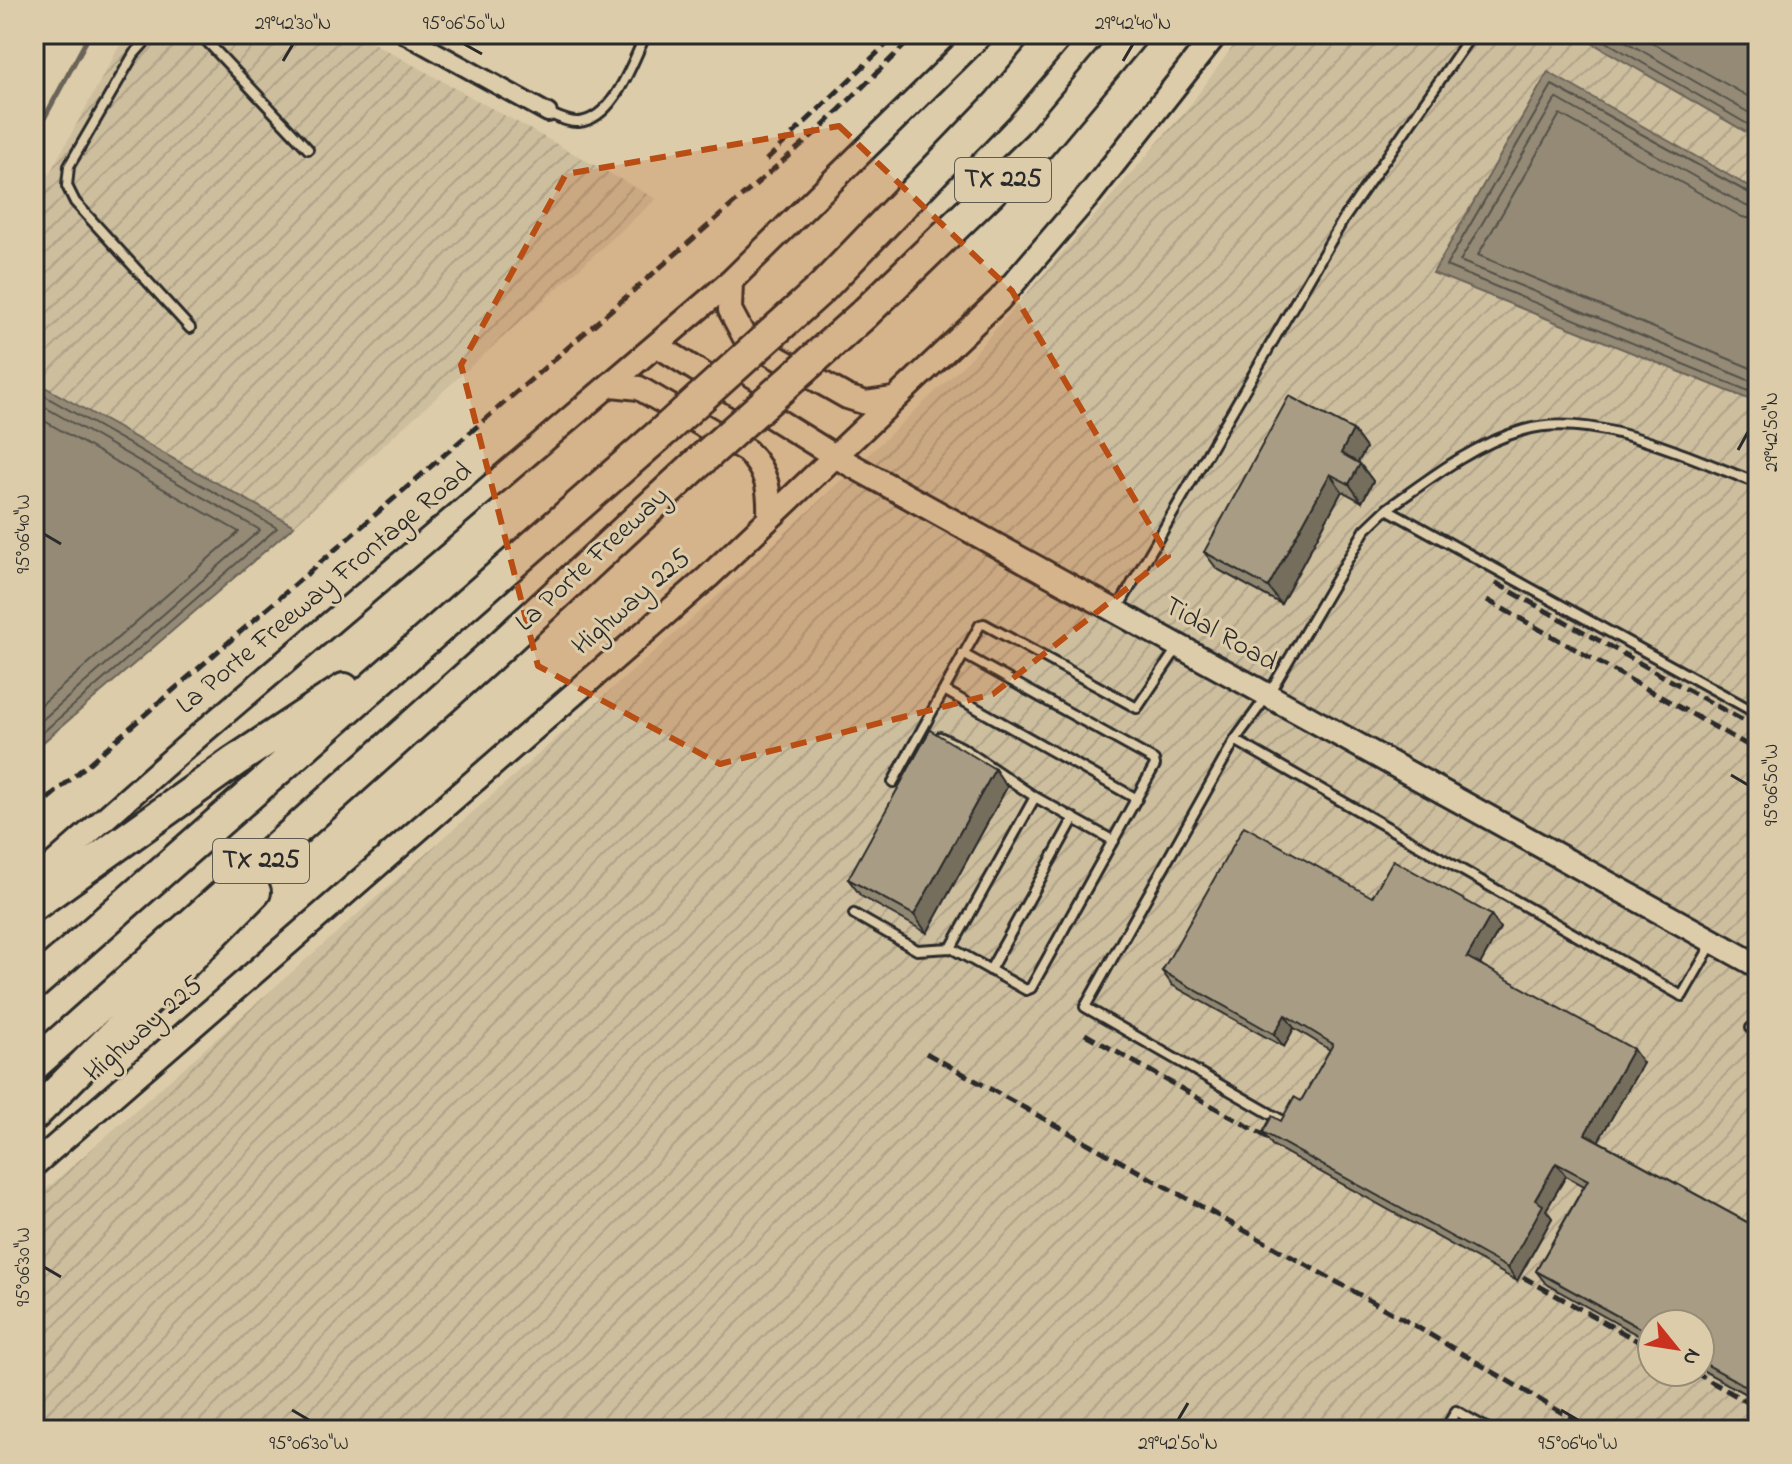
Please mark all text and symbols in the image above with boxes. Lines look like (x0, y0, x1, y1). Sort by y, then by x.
text: 29°42'30"N (255, 10, 331, 39)
text: 95°06'50"W (423, 10, 505, 39)
text: 29°42'40"N (1095, 10, 1171, 39)
road number: TX 225 (955, 158, 1051, 202)
text: 29°42'50"N (1758, 392, 1787, 472)
street label: La Porte Freeway Frontage Road (168, 452, 482, 725)
street label: La Porte Freeway (507, 478, 679, 642)
text: 95°06'40"W (10, 494, 39, 574)
street label: Highway 225 (563, 540, 701, 666)
street label: Tidal Road (1156, 587, 1285, 683)
text: 95°06'50"W (1758, 744, 1787, 826)
road number: TX 225 (213, 839, 309, 883)
street label: Highway 225 (75, 967, 213, 1093)
text: 95°06'30"W (10, 1227, 39, 1307)
north arrow (1636, 1308, 1716, 1388)
text: N (1673, 1342, 1708, 1371)
text: 95°06'30"W (269, 1430, 349, 1459)
text: 29°42'50"N (1138, 1430, 1218, 1459)
text: 95°06'40"W (1538, 1430, 1618, 1459)

